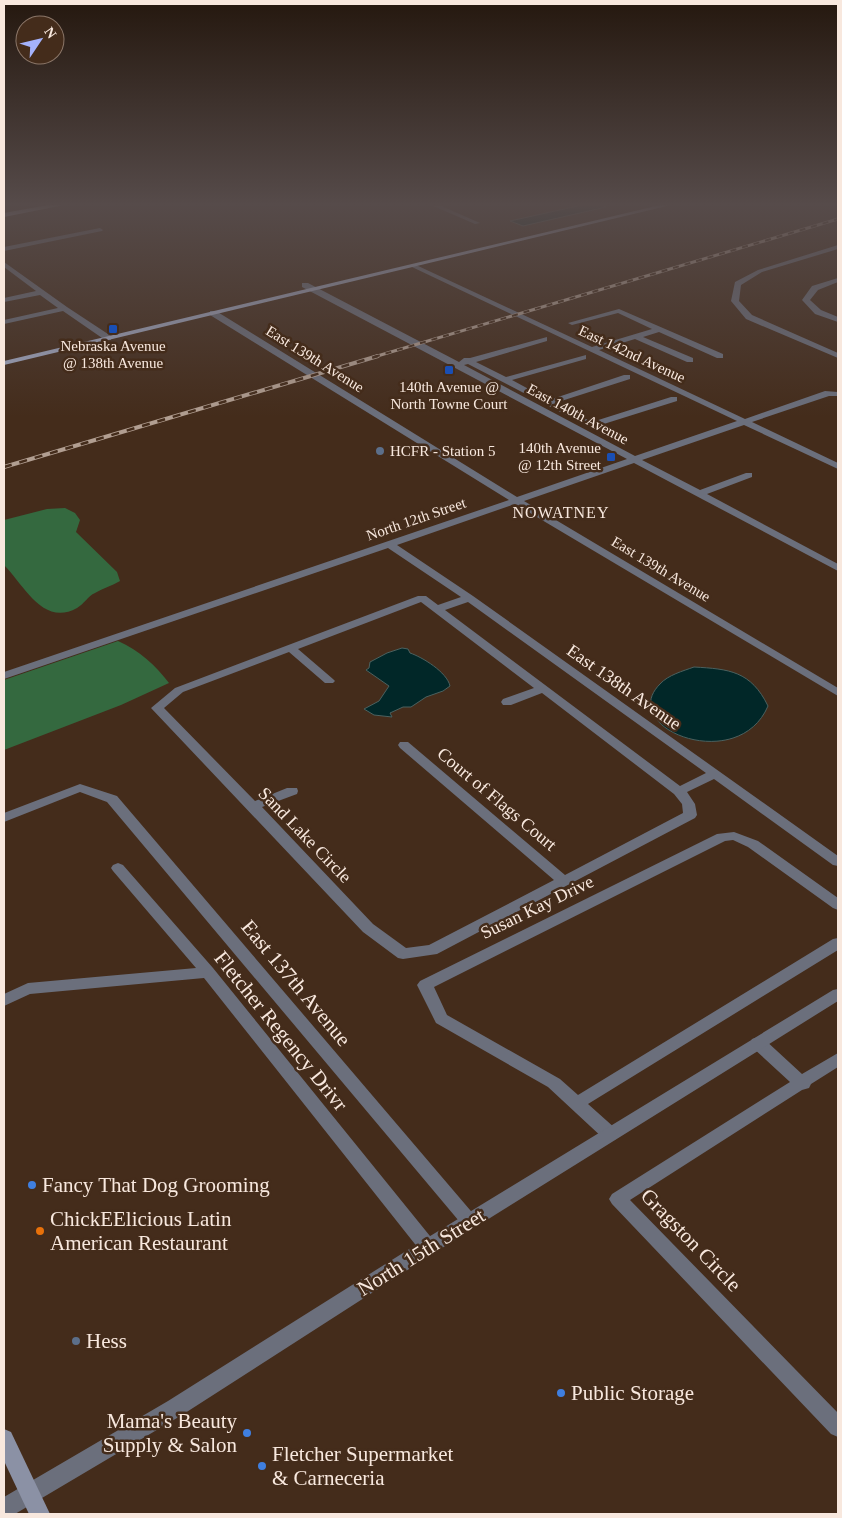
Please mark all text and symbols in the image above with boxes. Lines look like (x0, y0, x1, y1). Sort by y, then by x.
north arrow (15, 15, 65, 65)
text: N (41, 24, 59, 41)
street label: East 139th Avenue (263, 322, 367, 396)
street label: East 142nd Avenue (576, 322, 688, 386)
marker: Nebraska Avenue @ 138th Avenue (107, 323, 119, 335)
place label: Nebraska Avenue @ 138th Avenue (60, 338, 166, 371)
marker: 140th Avenue @ North Towne Court (443, 364, 455, 376)
place label: 140th Avenue @ North Towne Court (391, 379, 508, 412)
street label: East 140th Avenue (525, 381, 632, 448)
place label: 140th Avenue @ 12th Street (518, 440, 602, 473)
place label: HCFR - Station 5 (390, 443, 495, 459)
marker: HCFR - Station 5 (374, 445, 386, 457)
marker: 140th Avenue @ 12th Street (605, 451, 617, 463)
street label: North 12th Street (364, 494, 469, 544)
district label: NOWATNEY (513, 504, 609, 521)
street label: East 139th Avenue (609, 533, 713, 605)
street label: East 138th Avenue (563, 640, 685, 734)
street label: Court of Flags Court (433, 743, 561, 855)
street label: Sand Lake Circle (254, 783, 356, 887)
street label: Susan Kay Drive (477, 871, 597, 943)
street label: East 137th Avenue (236, 915, 356, 1051)
street label: Fletcher Regency Drivr (209, 946, 353, 1116)
place label: Fancy That Dog Grooming (42, 1173, 270, 1197)
marker: Fancy That Dog Grooming (26, 1179, 38, 1191)
street label: Gragston Circle (636, 1184, 746, 1296)
street label: North 15th Street (353, 1203, 489, 1301)
place label: ChickEElicious Latin American Restaurant (50, 1207, 232, 1255)
marker: ChickEElicious Latin American Restaurant (34, 1225, 46, 1237)
place label: Hess (86, 1329, 127, 1353)
marker: Hess (70, 1335, 82, 1347)
place label: Public Storage (571, 1381, 694, 1405)
marker: Public Storage (555, 1387, 567, 1399)
place label: Mama's Beauty Supply & Salon (103, 1409, 237, 1457)
marker: Mama's Beauty Supply & Salon (241, 1427, 253, 1439)
place label: Fletcher Supermarket & Carneceria (272, 1442, 454, 1490)
marker: Fletcher Supermarket & Carneceria (256, 1460, 268, 1472)

